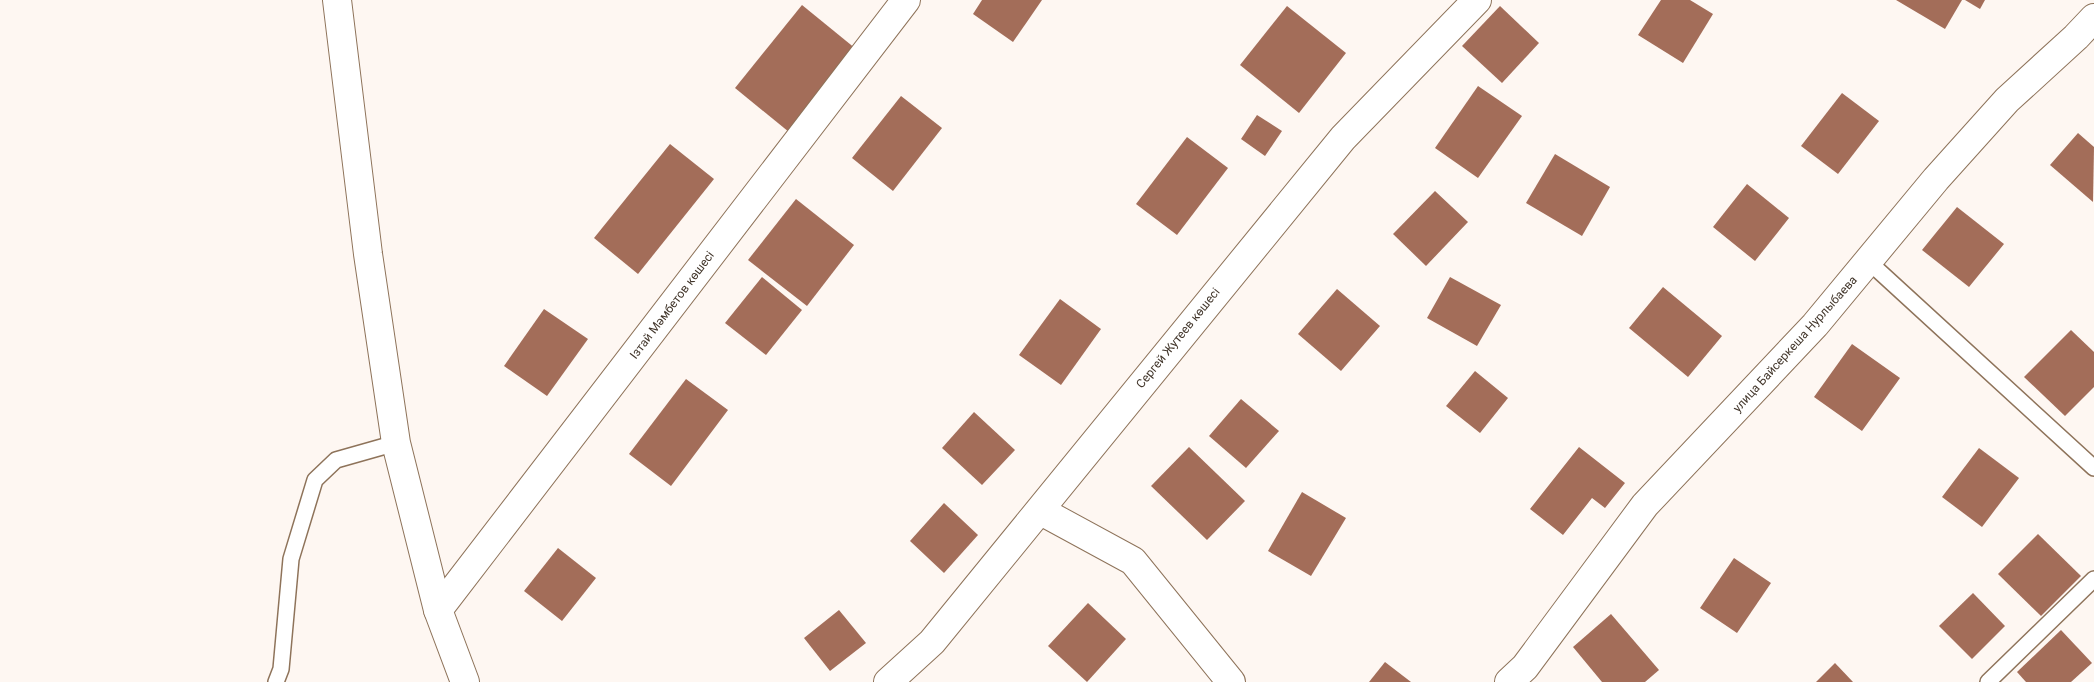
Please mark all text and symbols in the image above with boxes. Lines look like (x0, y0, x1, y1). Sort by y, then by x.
street label: Ізтай Мәмбетов көшесі (627, 248, 717, 361)
street label: улица Байсеркеша Нурлыбаева (1730, 273, 1860, 415)
street label: Сергей Жутеев көшесі (1133, 285, 1223, 391)

